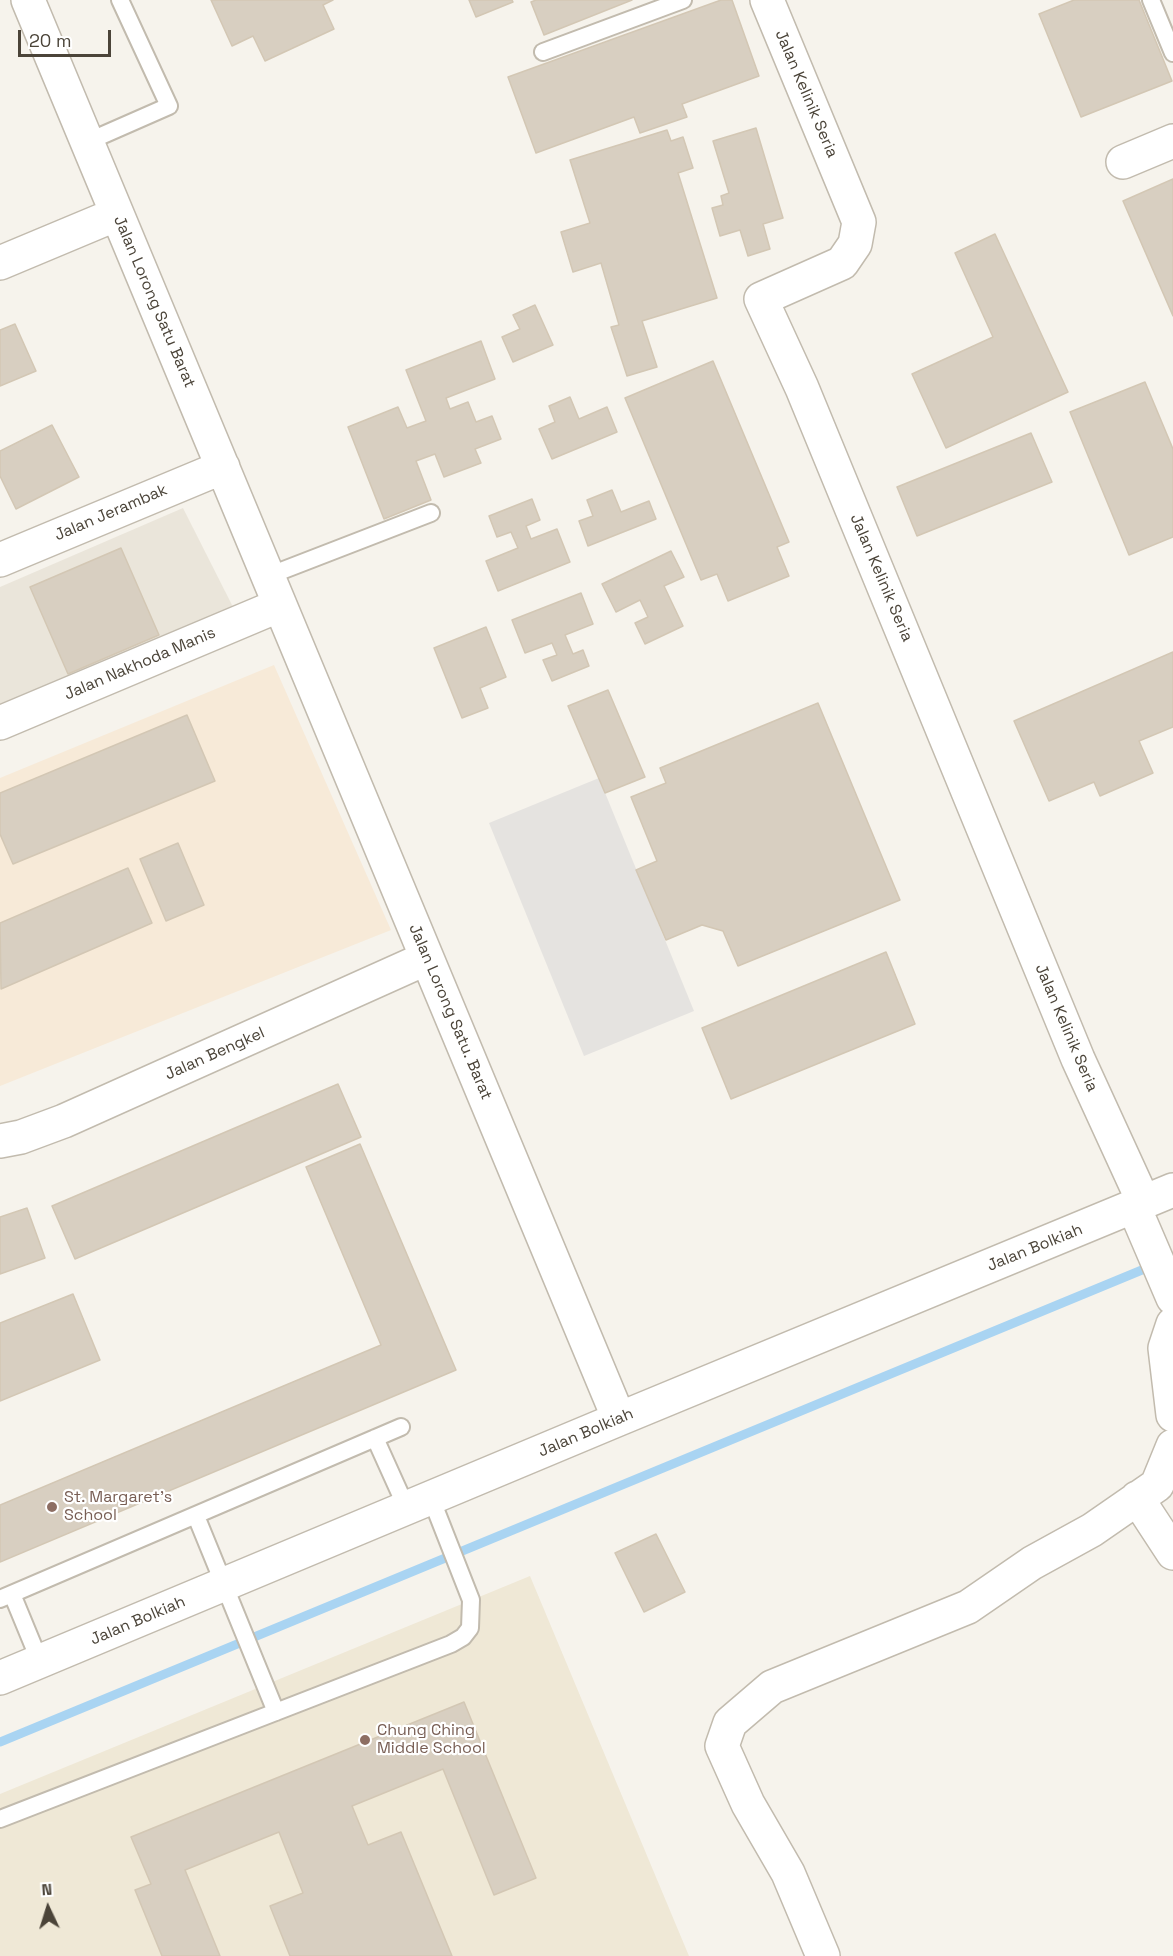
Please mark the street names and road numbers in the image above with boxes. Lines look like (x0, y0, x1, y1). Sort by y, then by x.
street label: Jalan Kelinik Seria (770, 27, 842, 161)
street label: Jalan Lorong Satu Barat (109, 213, 199, 391)
street label: Jalan Jerambak (52, 481, 170, 545)
street label: Jalan Kelinik Seria (845, 511, 917, 645)
street label: Jalan Nakhoda Manis (62, 623, 218, 705)
street label: Jalan Lorong Satu. Barat (404, 921, 496, 1103)
street label: Jalan Kelinik Seria (1030, 961, 1102, 1095)
street label: Jalan Bengkel (162, 1023, 268, 1085)
street label: Jalan Bolkiah (984, 1220, 1086, 1276)
street label: Jalan Bolkiah (536, 1404, 636, 1462)
street label: Jalan Bolkiah (88, 1592, 188, 1650)

